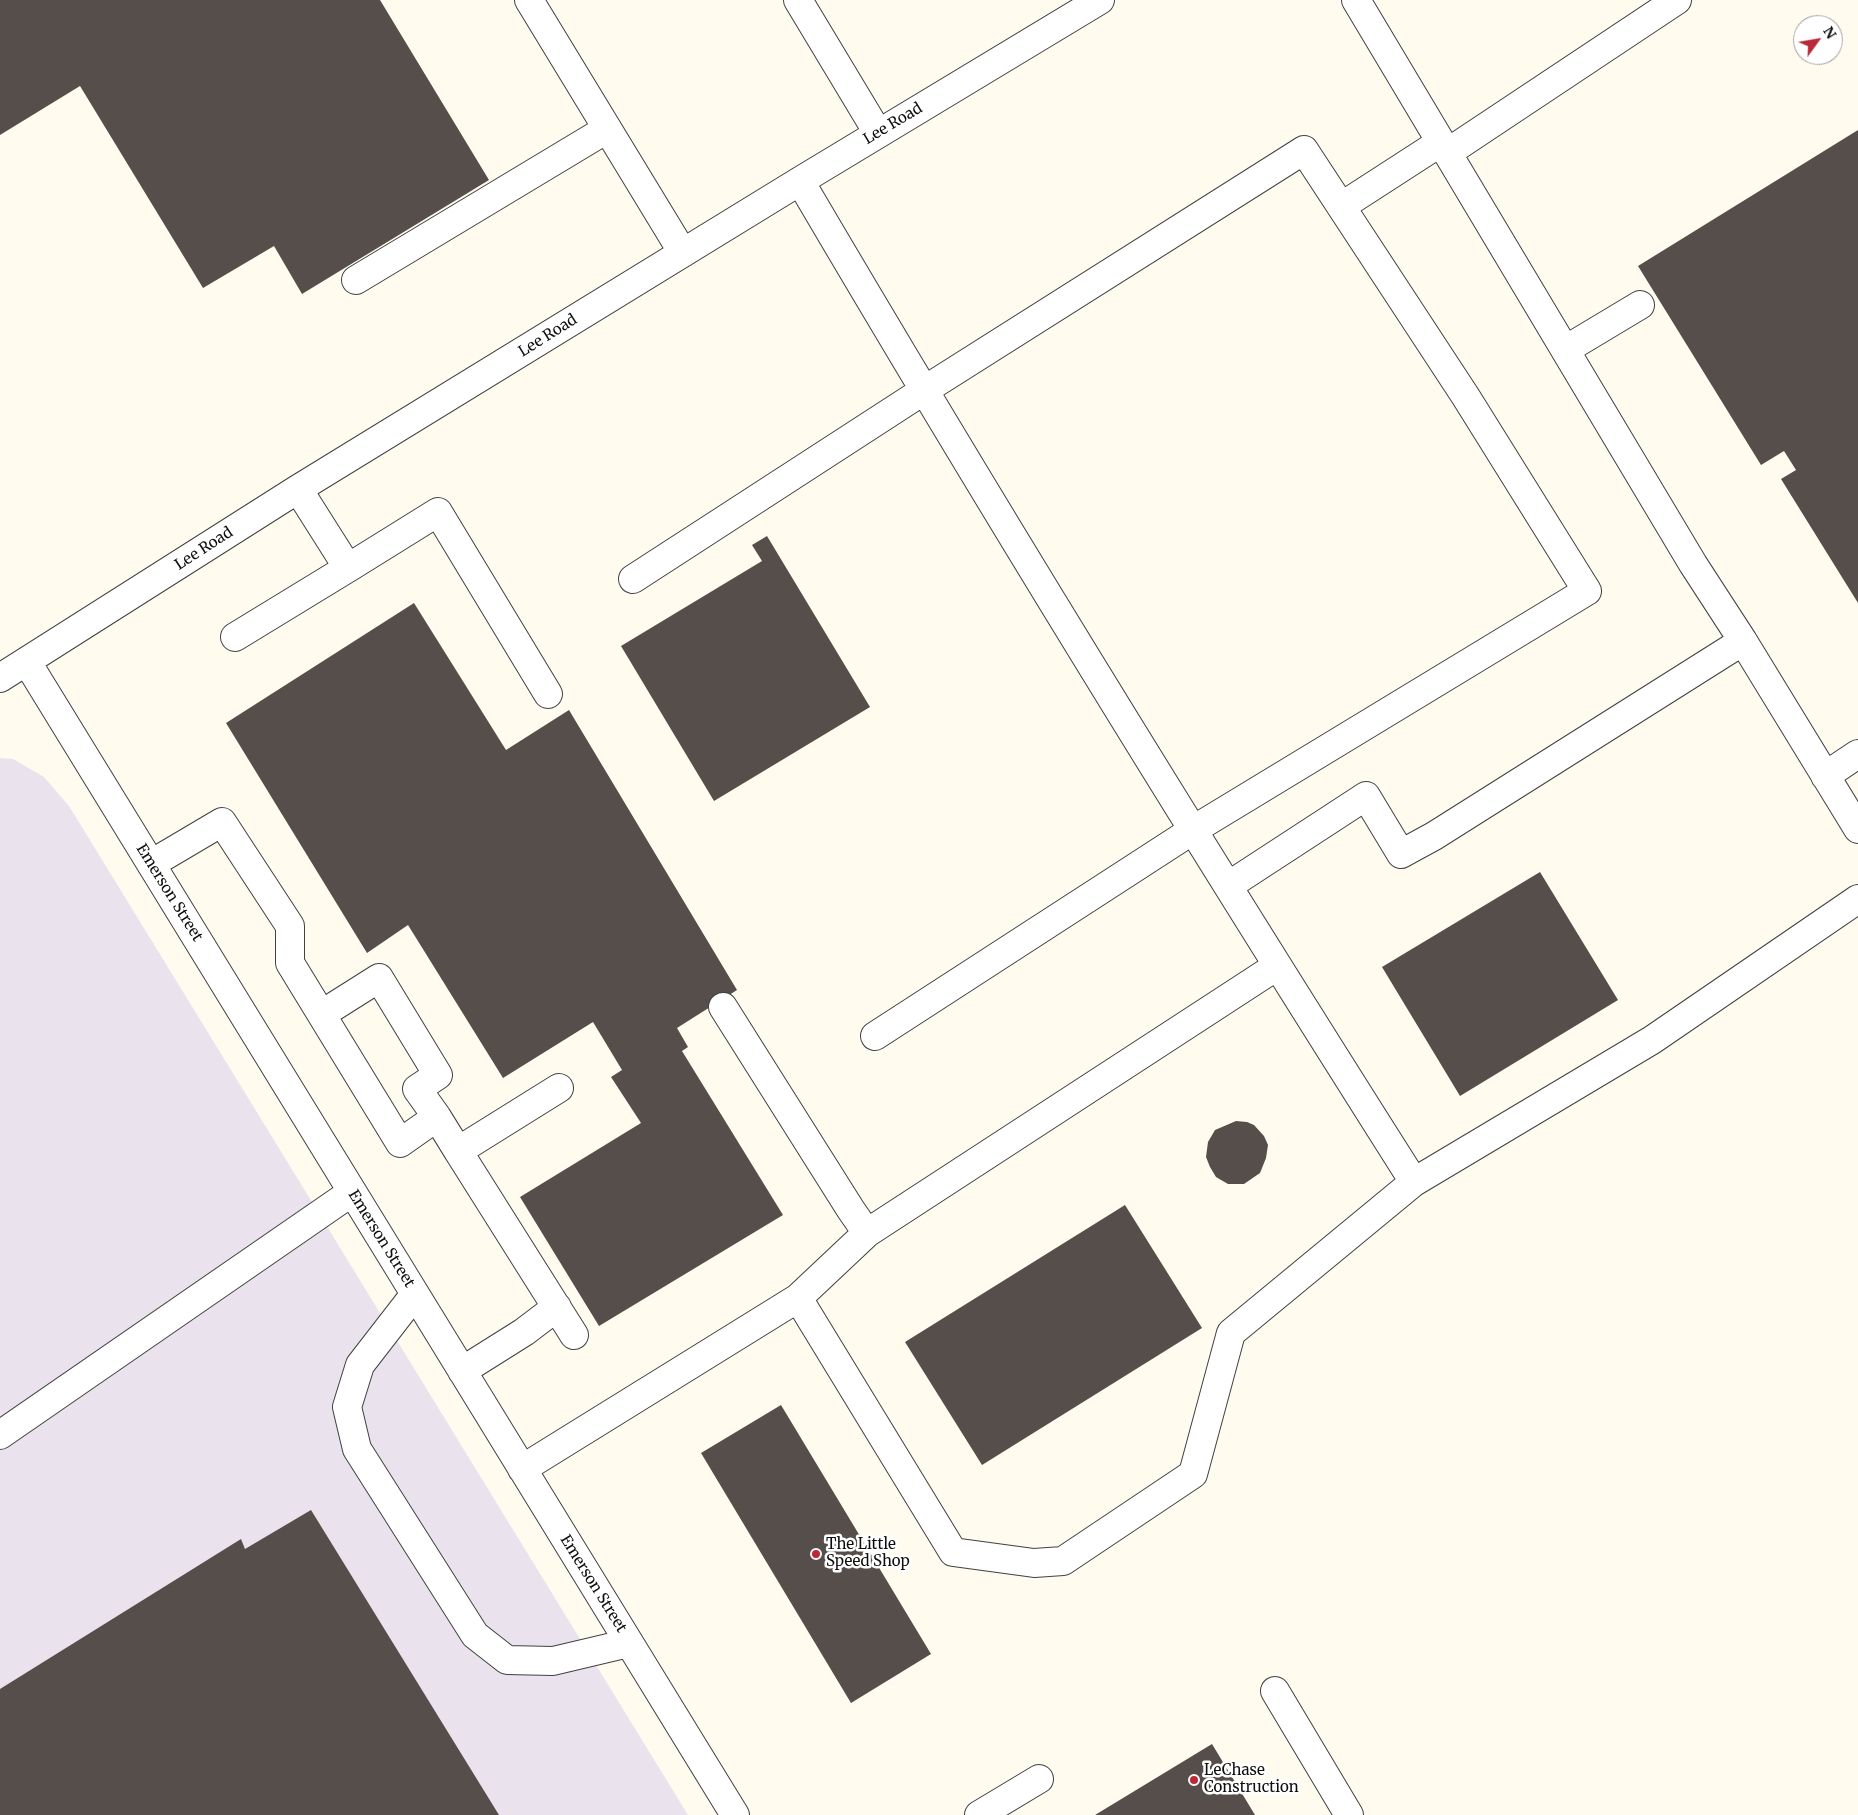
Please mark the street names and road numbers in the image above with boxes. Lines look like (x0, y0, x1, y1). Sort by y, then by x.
street label: Lee Road (860, 99, 926, 149)
street label: Lee Road (515, 311, 581, 361)
street label: Lee Road (172, 524, 236, 574)
street label: Emerson Street (132, 841, 206, 945)
street label: Emerson Street (344, 1187, 418, 1291)
street label: Emerson Street (556, 1532, 630, 1636)

